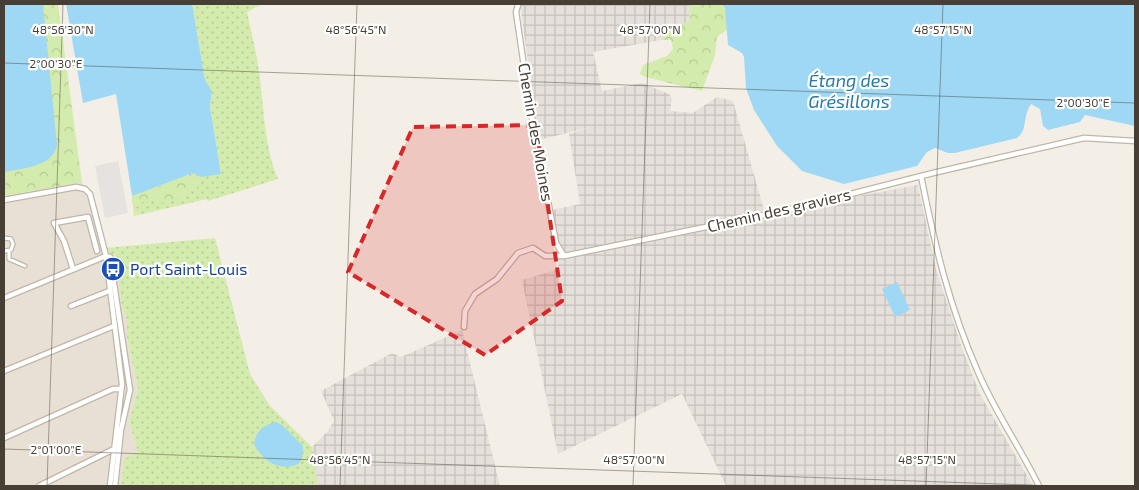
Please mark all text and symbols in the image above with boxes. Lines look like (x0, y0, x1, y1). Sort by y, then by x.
text: 48°56'30"N (32, 22, 94, 36)
text: 48°56'45"N (325, 22, 387, 36)
text: 48°57'00"N (619, 22, 681, 36)
text: 48°57'15"N (914, 22, 972, 36)
text: 2°00'30"E (30, 56, 83, 70)
street label: Chemin des Moines (515, 61, 558, 203)
water label: Étang des Grésillons (808, 69, 890, 112)
text: 2°00'30"E (1057, 95, 1110, 109)
street label: Chemin des graviers (705, 184, 853, 235)
bus stop icon: Port Saint-Louis (100, 256, 126, 282)
place label: Port Saint-Louis (130, 259, 247, 278)
text: 2°01'00"E (30, 442, 82, 456)
text: 48°56'45"N (309, 452, 371, 466)
text: 48°57'00"N (603, 452, 665, 466)
text: 48°57'15"N (898, 452, 956, 466)

